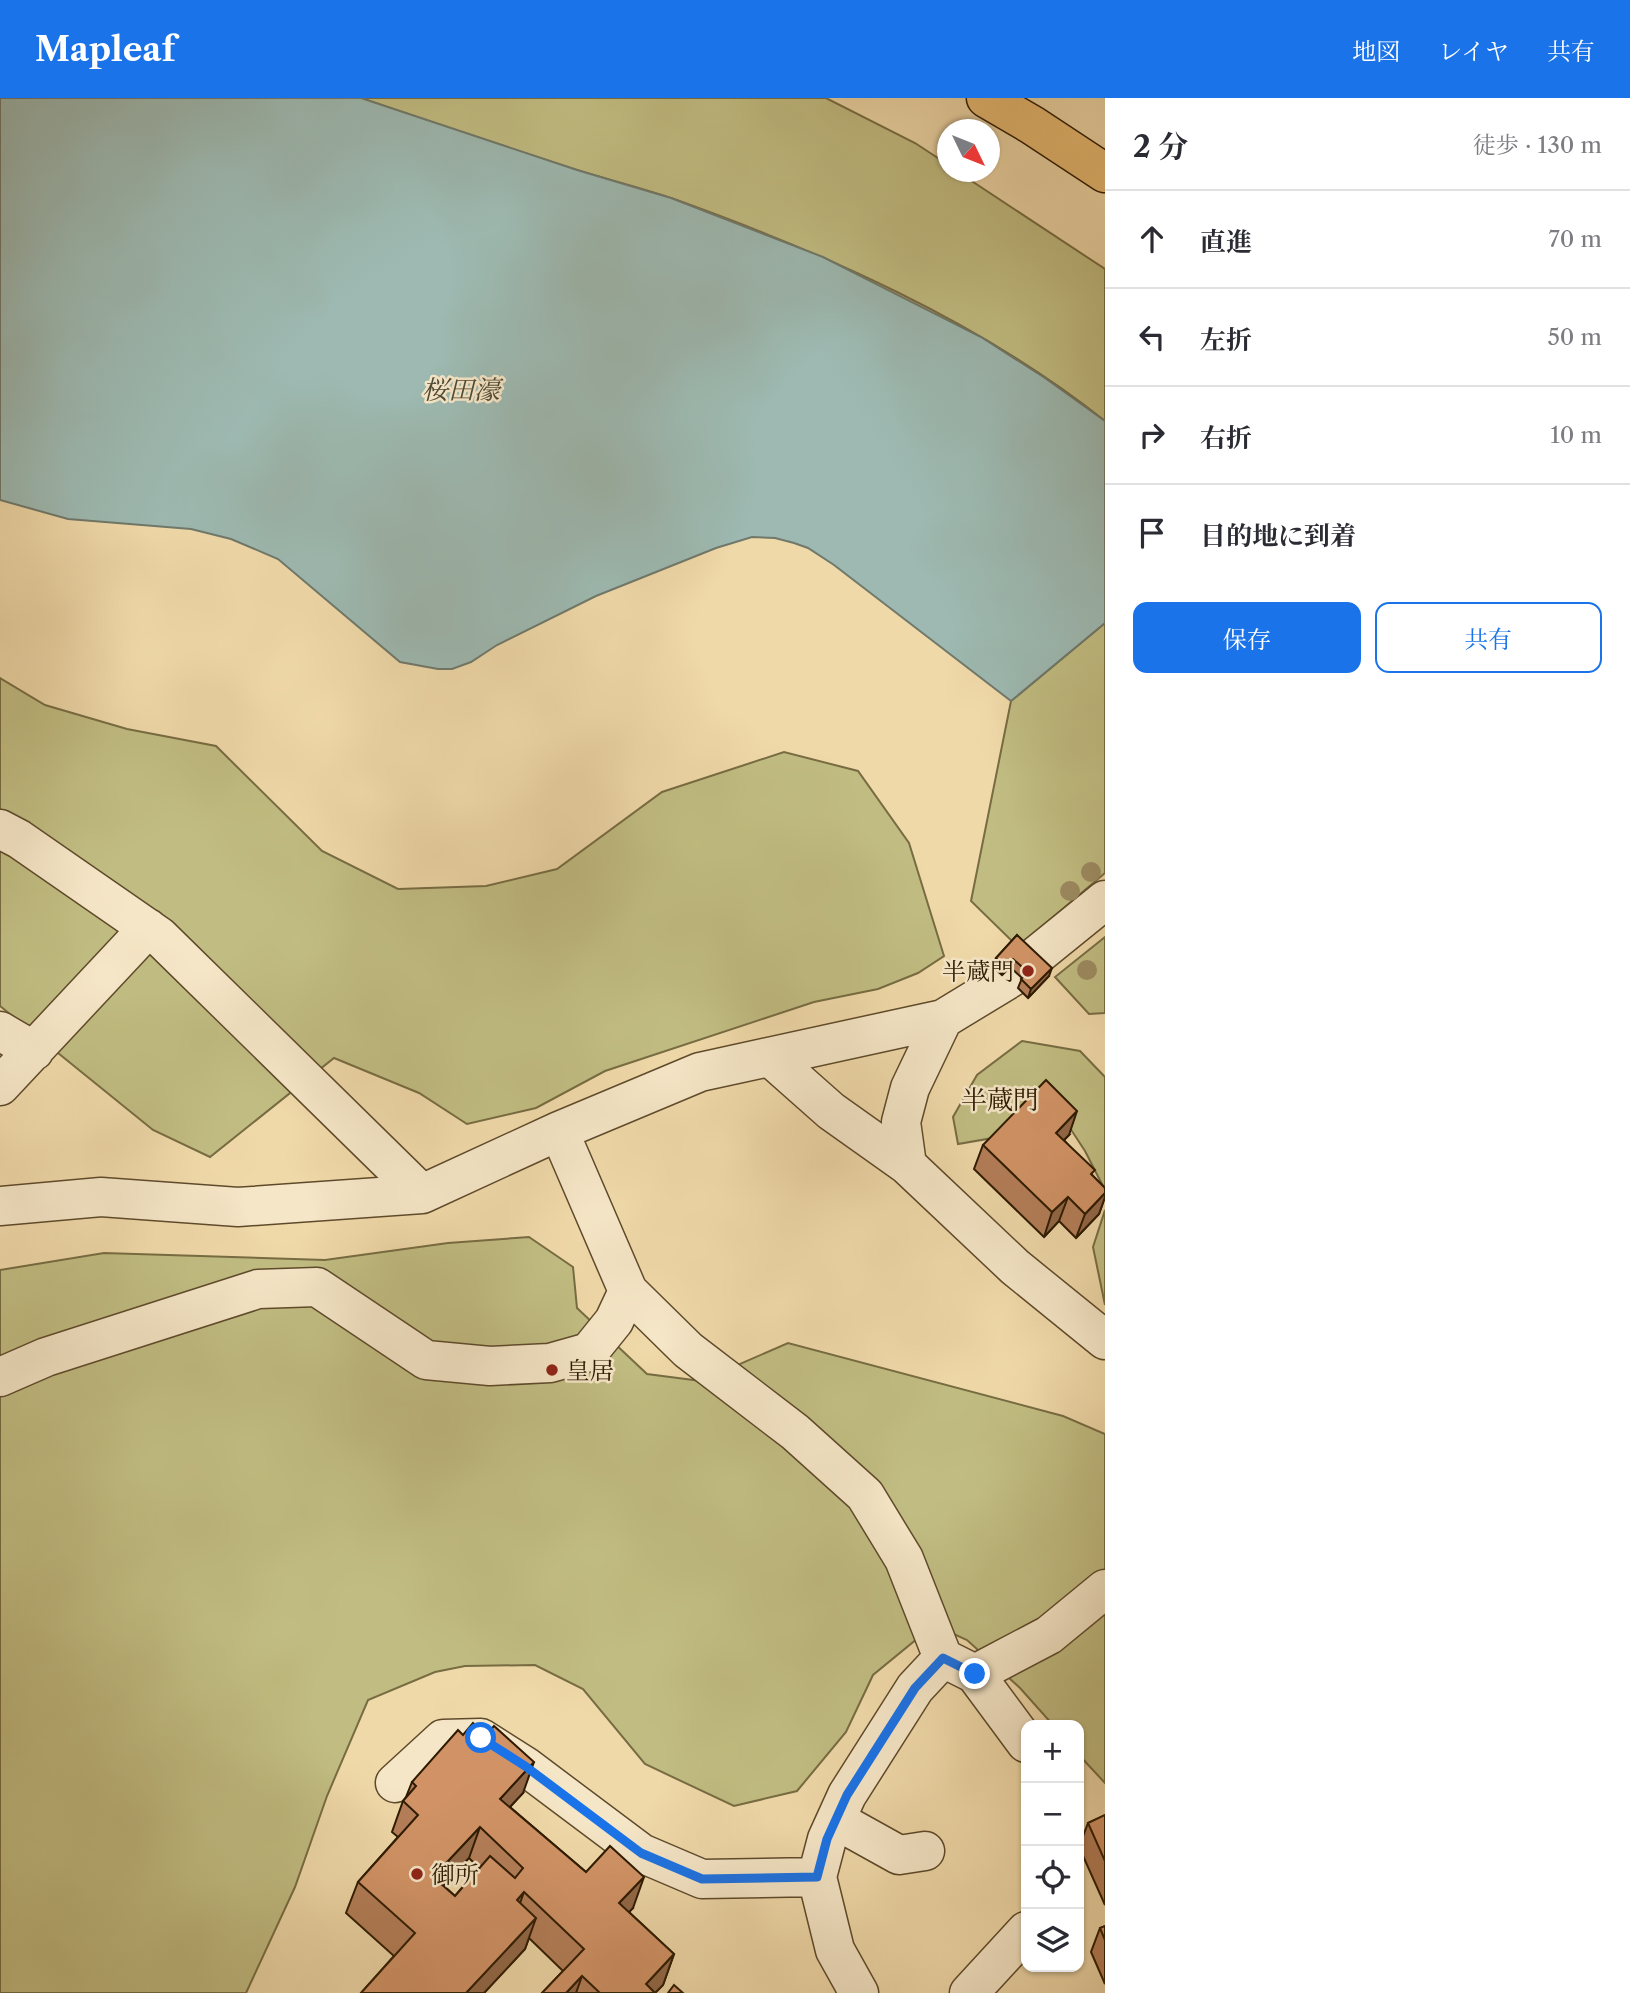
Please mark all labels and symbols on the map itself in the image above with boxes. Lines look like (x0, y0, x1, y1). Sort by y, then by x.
north arrow (937, 119, 1000, 182)
water label: 桜田濠 (422, 374, 504, 406)
place label: 半蔵門 (942, 957, 1014, 986)
marker: 半蔵門 (1020, 963, 1036, 979)
district label: 半蔵門 (961, 1084, 1039, 1116)
place label: 皇居 (566, 1356, 614, 1385)
marker: 皇居 (544, 1362, 560, 1378)
route end (959, 1658, 990, 1689)
route start (465, 1722, 496, 1753)
place label: 御所 (431, 1860, 479, 1889)
marker: 御所 (409, 1866, 425, 1882)

